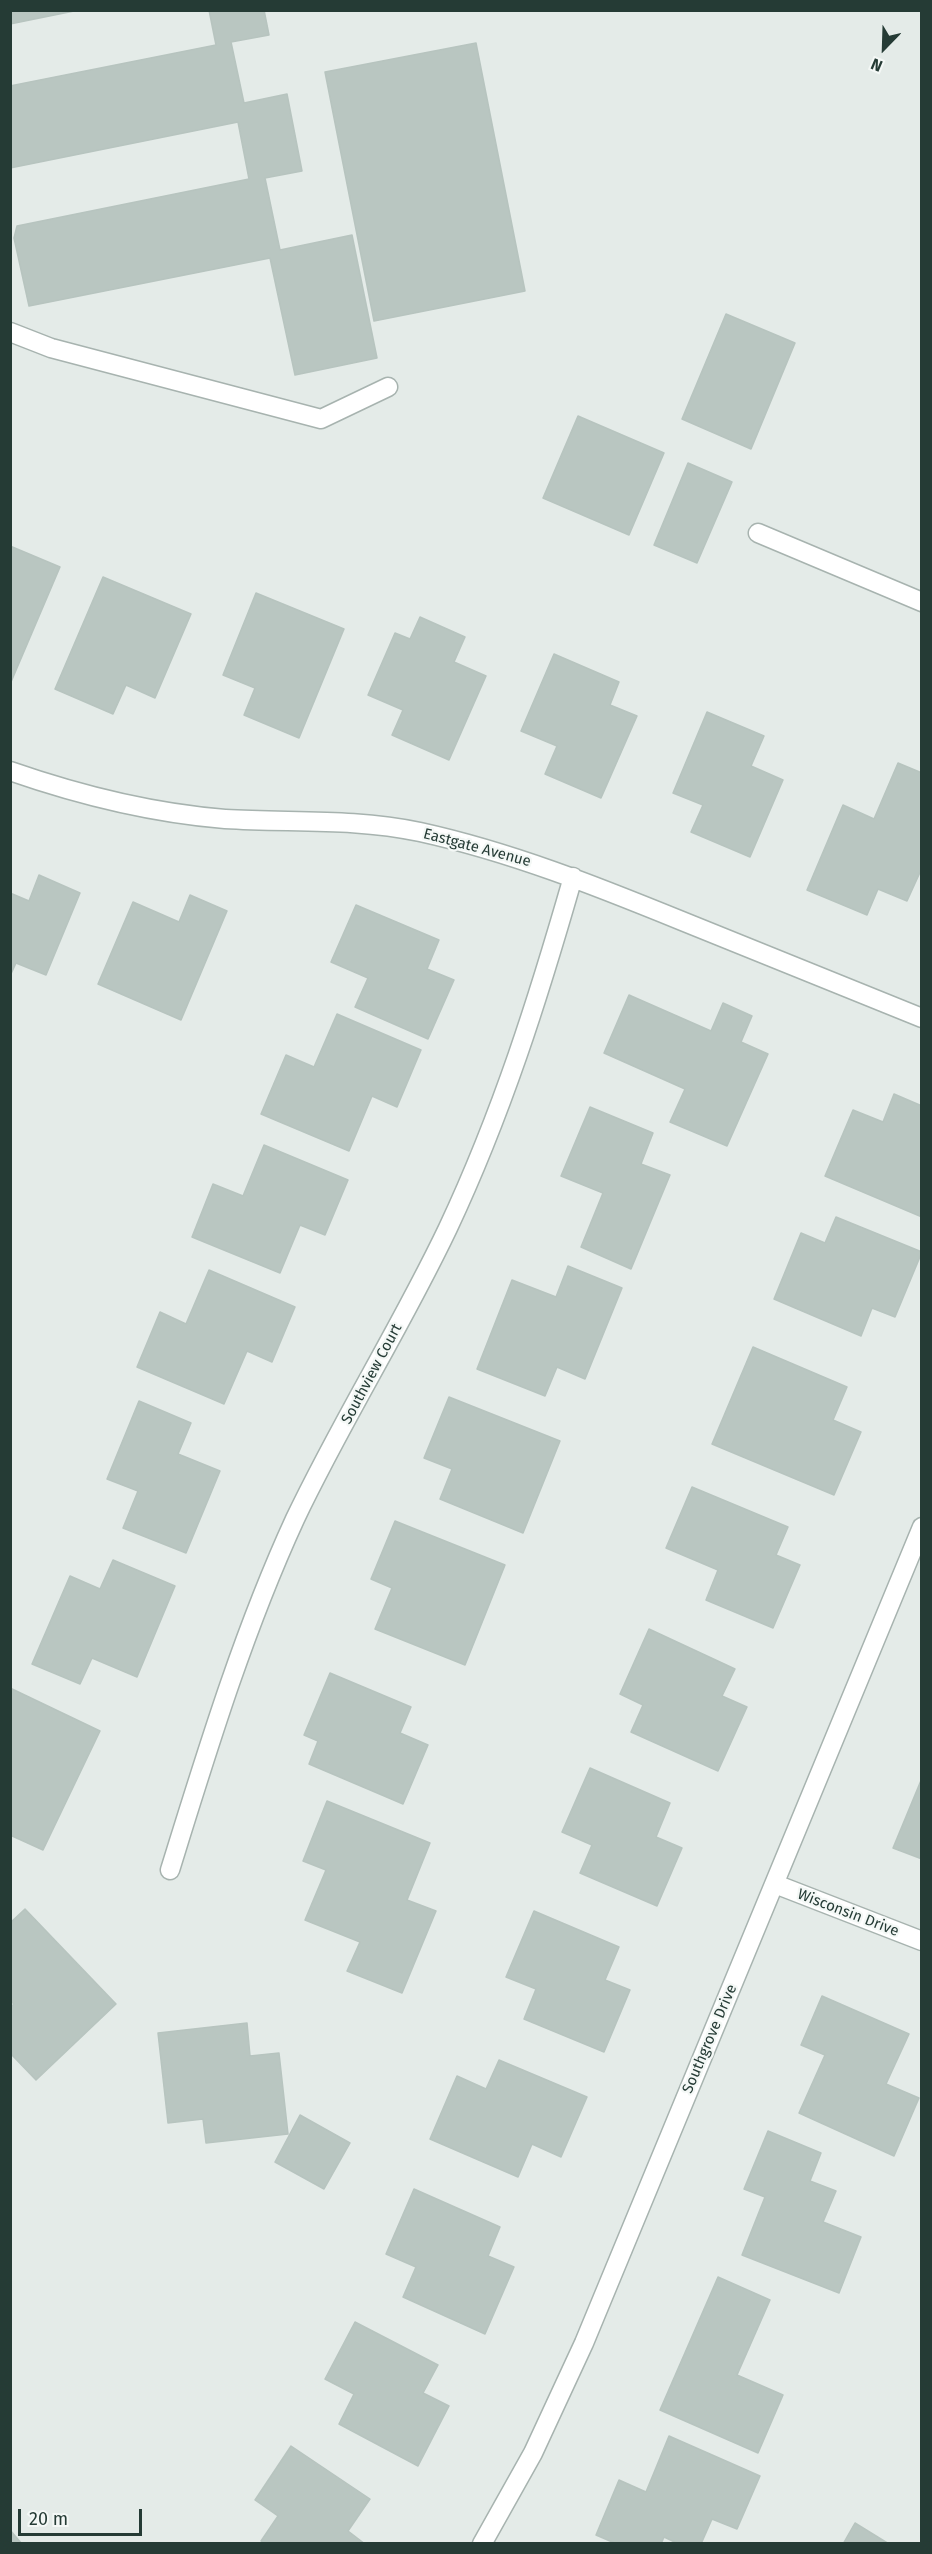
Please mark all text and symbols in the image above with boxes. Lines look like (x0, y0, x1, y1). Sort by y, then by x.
north arrow (854, 18, 914, 78)
text: N (868, 54, 885, 76)
street label: Eastgate Avenue (421, 825, 533, 871)
street label: Southview Court (338, 1321, 406, 1427)
street label: Wisconsin Drive (795, 1885, 901, 1941)
street label: Southgrove Drive (679, 1982, 741, 2096)
scale bar (21, 2497, 146, 2535)
text: 20 m (29, 2508, 68, 2530)

